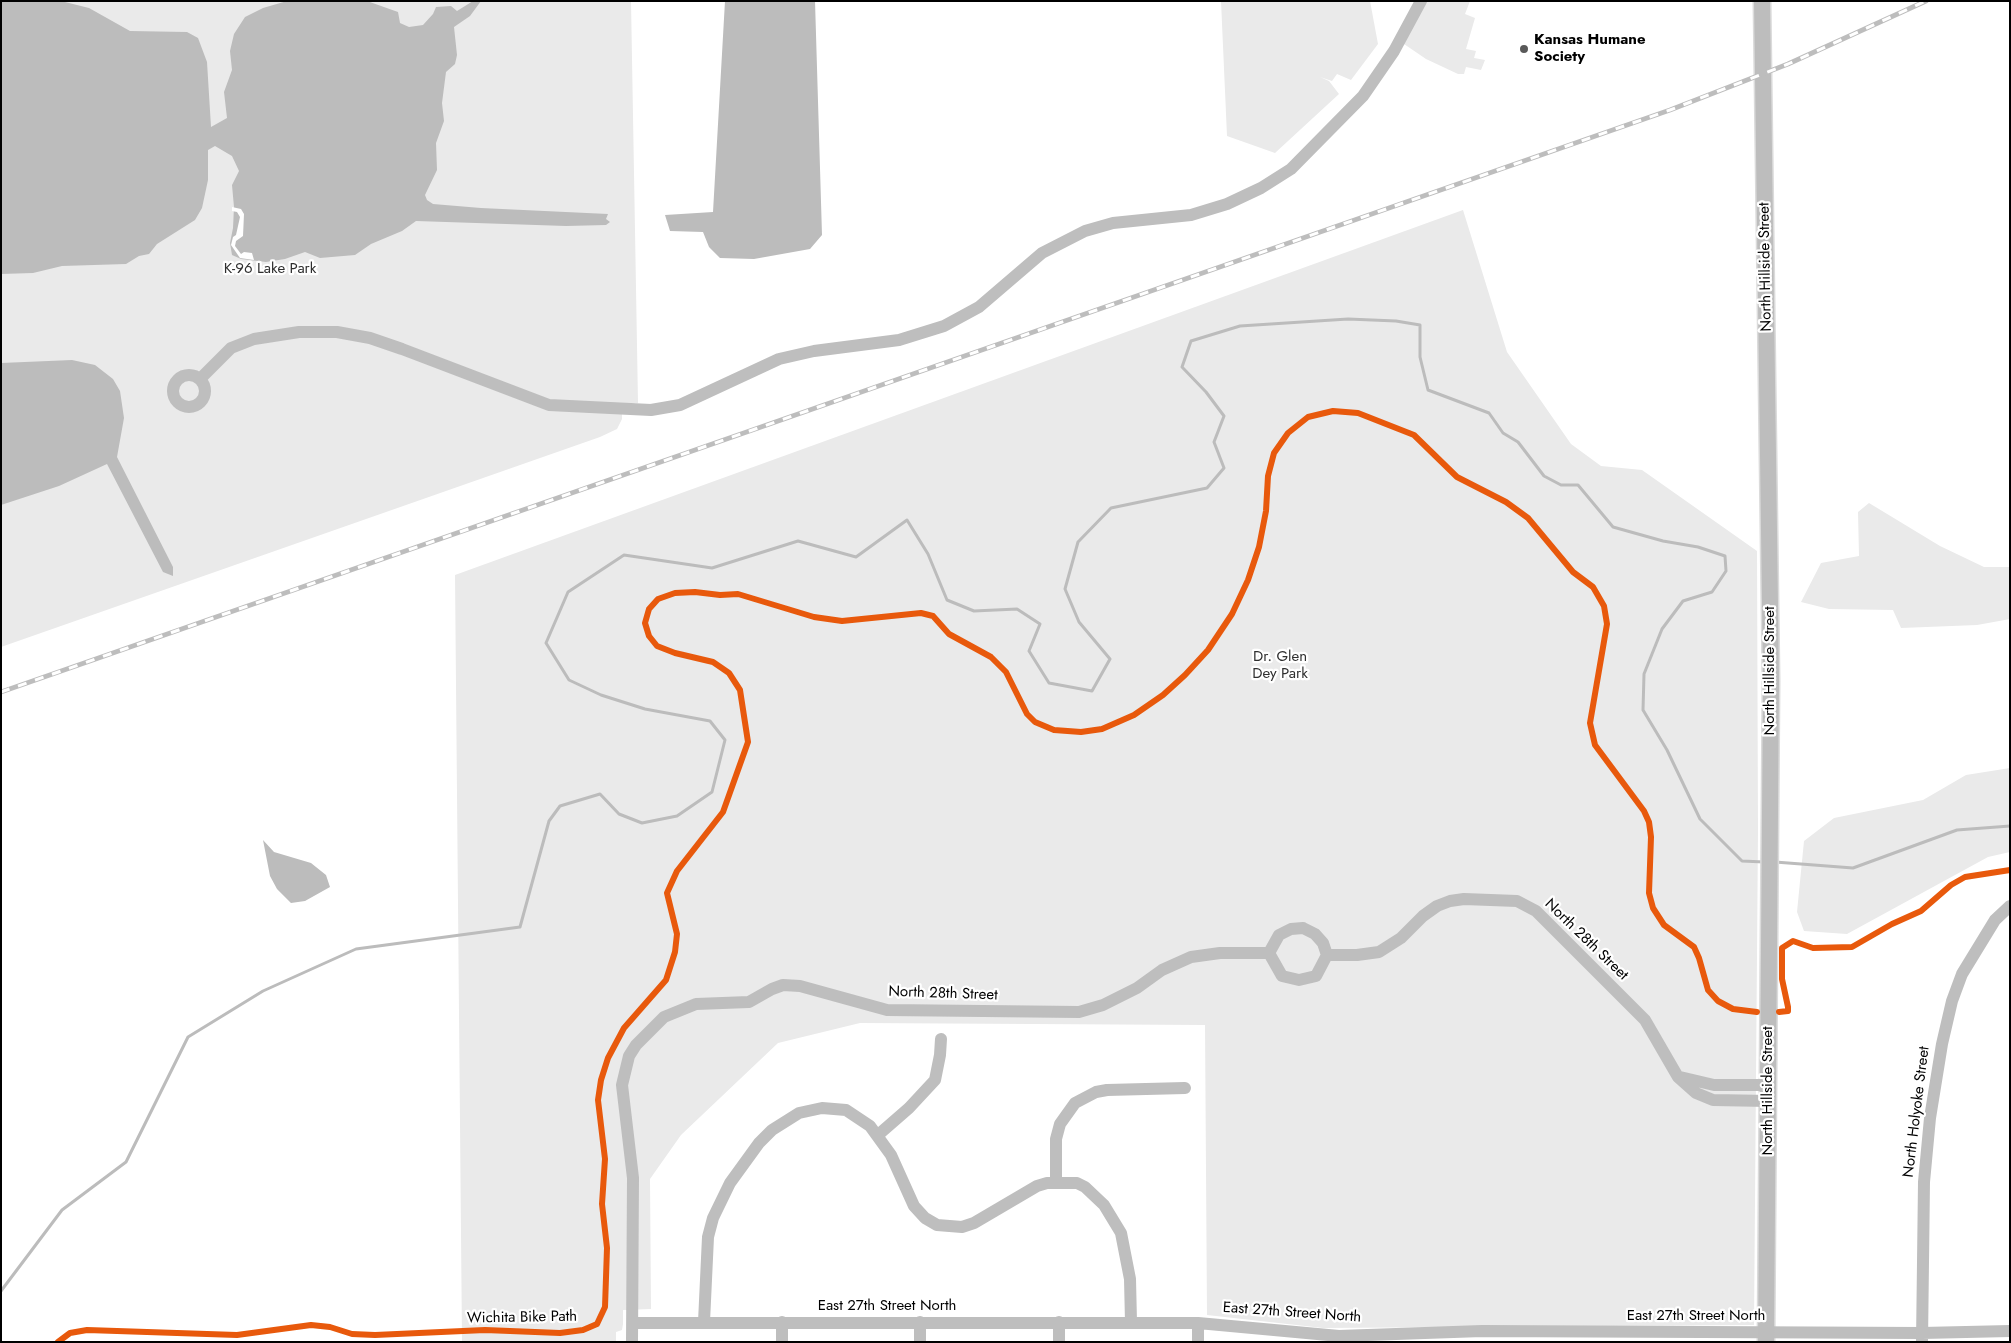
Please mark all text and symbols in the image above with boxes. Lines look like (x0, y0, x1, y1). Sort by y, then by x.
place label: Kansas Humane Society (1534, 31, 1645, 66)
marker: Kansas Humane Society (1518, 43, 1530, 55)
street label: North Hillside Street (1756, 202, 1776, 332)
park label: K-96 Lake Park (224, 260, 316, 278)
street label: North Hillside Street (1761, 607, 1779, 735)
park label: Dr. Glen Dey Park (1252, 648, 1308, 683)
street label: North 28th Street (1540, 896, 1632, 984)
street label: North 28th Street (888, 983, 998, 1005)
street label: North Hillside Street (1759, 1027, 1777, 1155)
street label: North Holyoke Street (1900, 1045, 1934, 1179)
street label: East 27th Street North (818, 1297, 956, 1315)
street label: East 27th Street North (1222, 1299, 1362, 1327)
street label: East 27th Street North (1627, 1307, 1765, 1325)
street label: Wichita Bike Path (467, 1308, 577, 1328)

